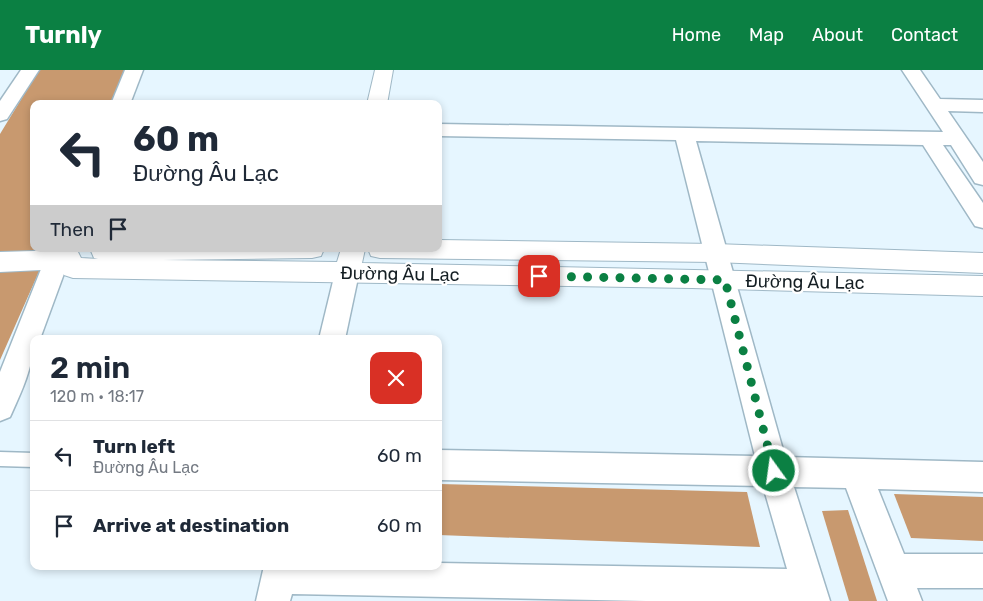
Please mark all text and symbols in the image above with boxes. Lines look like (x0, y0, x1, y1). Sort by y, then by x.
text: Turnly (25, 21, 102, 49)
text: Home (672, 24, 721, 46)
text: Map (749, 24, 784, 46)
text: About (812, 24, 863, 46)
text: Contact (891, 24, 958, 46)
text: 60 m (133, 118, 219, 160)
icon: left (50, 120, 115, 185)
text: Đường Âu Lạc (133, 160, 279, 187)
icon: arrive (104, 215, 132, 243)
text: Then (50, 218, 94, 241)
pin (518, 255, 560, 297)
street label: Đường Âu Lạc (340, 262, 460, 286)
icon: arrive (525, 262, 553, 290)
street label: Đường Âu Lạc (745, 270, 865, 294)
text: 2 min (50, 350, 130, 386)
button: close (370, 352, 422, 404)
text: 120 m · 18:17 (50, 387, 144, 406)
text: Turn left (93, 435, 175, 458)
icon: left (50, 442, 78, 470)
text: 60 m (377, 444, 422, 467)
position arrow (747, 444, 799, 496)
text: Đường Âu Lạc (93, 458, 199, 477)
icon: arrive (50, 512, 78, 540)
text: Arrive at destination (93, 514, 289, 537)
text: 60 m (377, 514, 422, 537)

